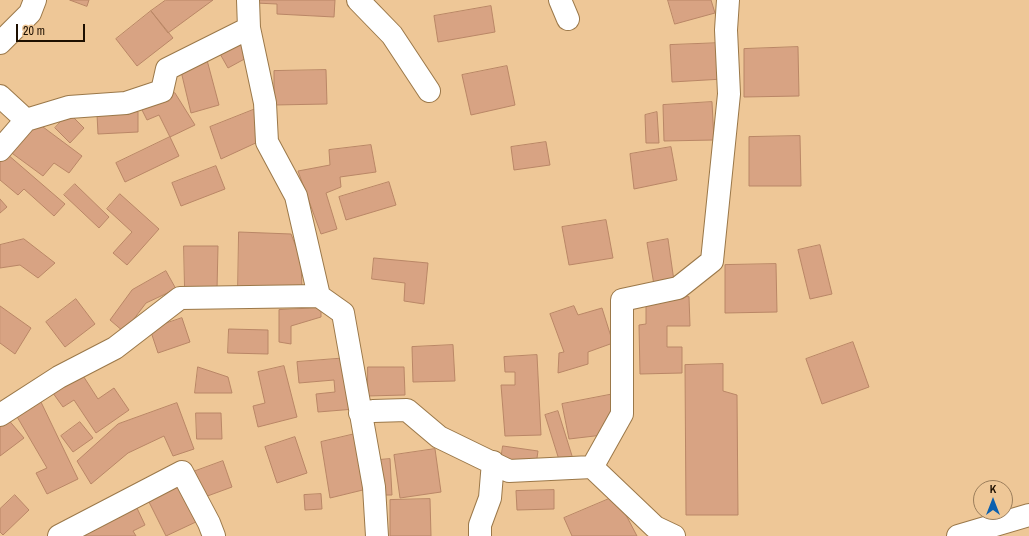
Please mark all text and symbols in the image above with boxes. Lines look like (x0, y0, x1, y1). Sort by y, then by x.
scale bar (18, 16, 87, 42)
text: 20 m (23, 23, 45, 39)
north arrow (973, 480, 1013, 520)
text: K (990, 482, 996, 496)

